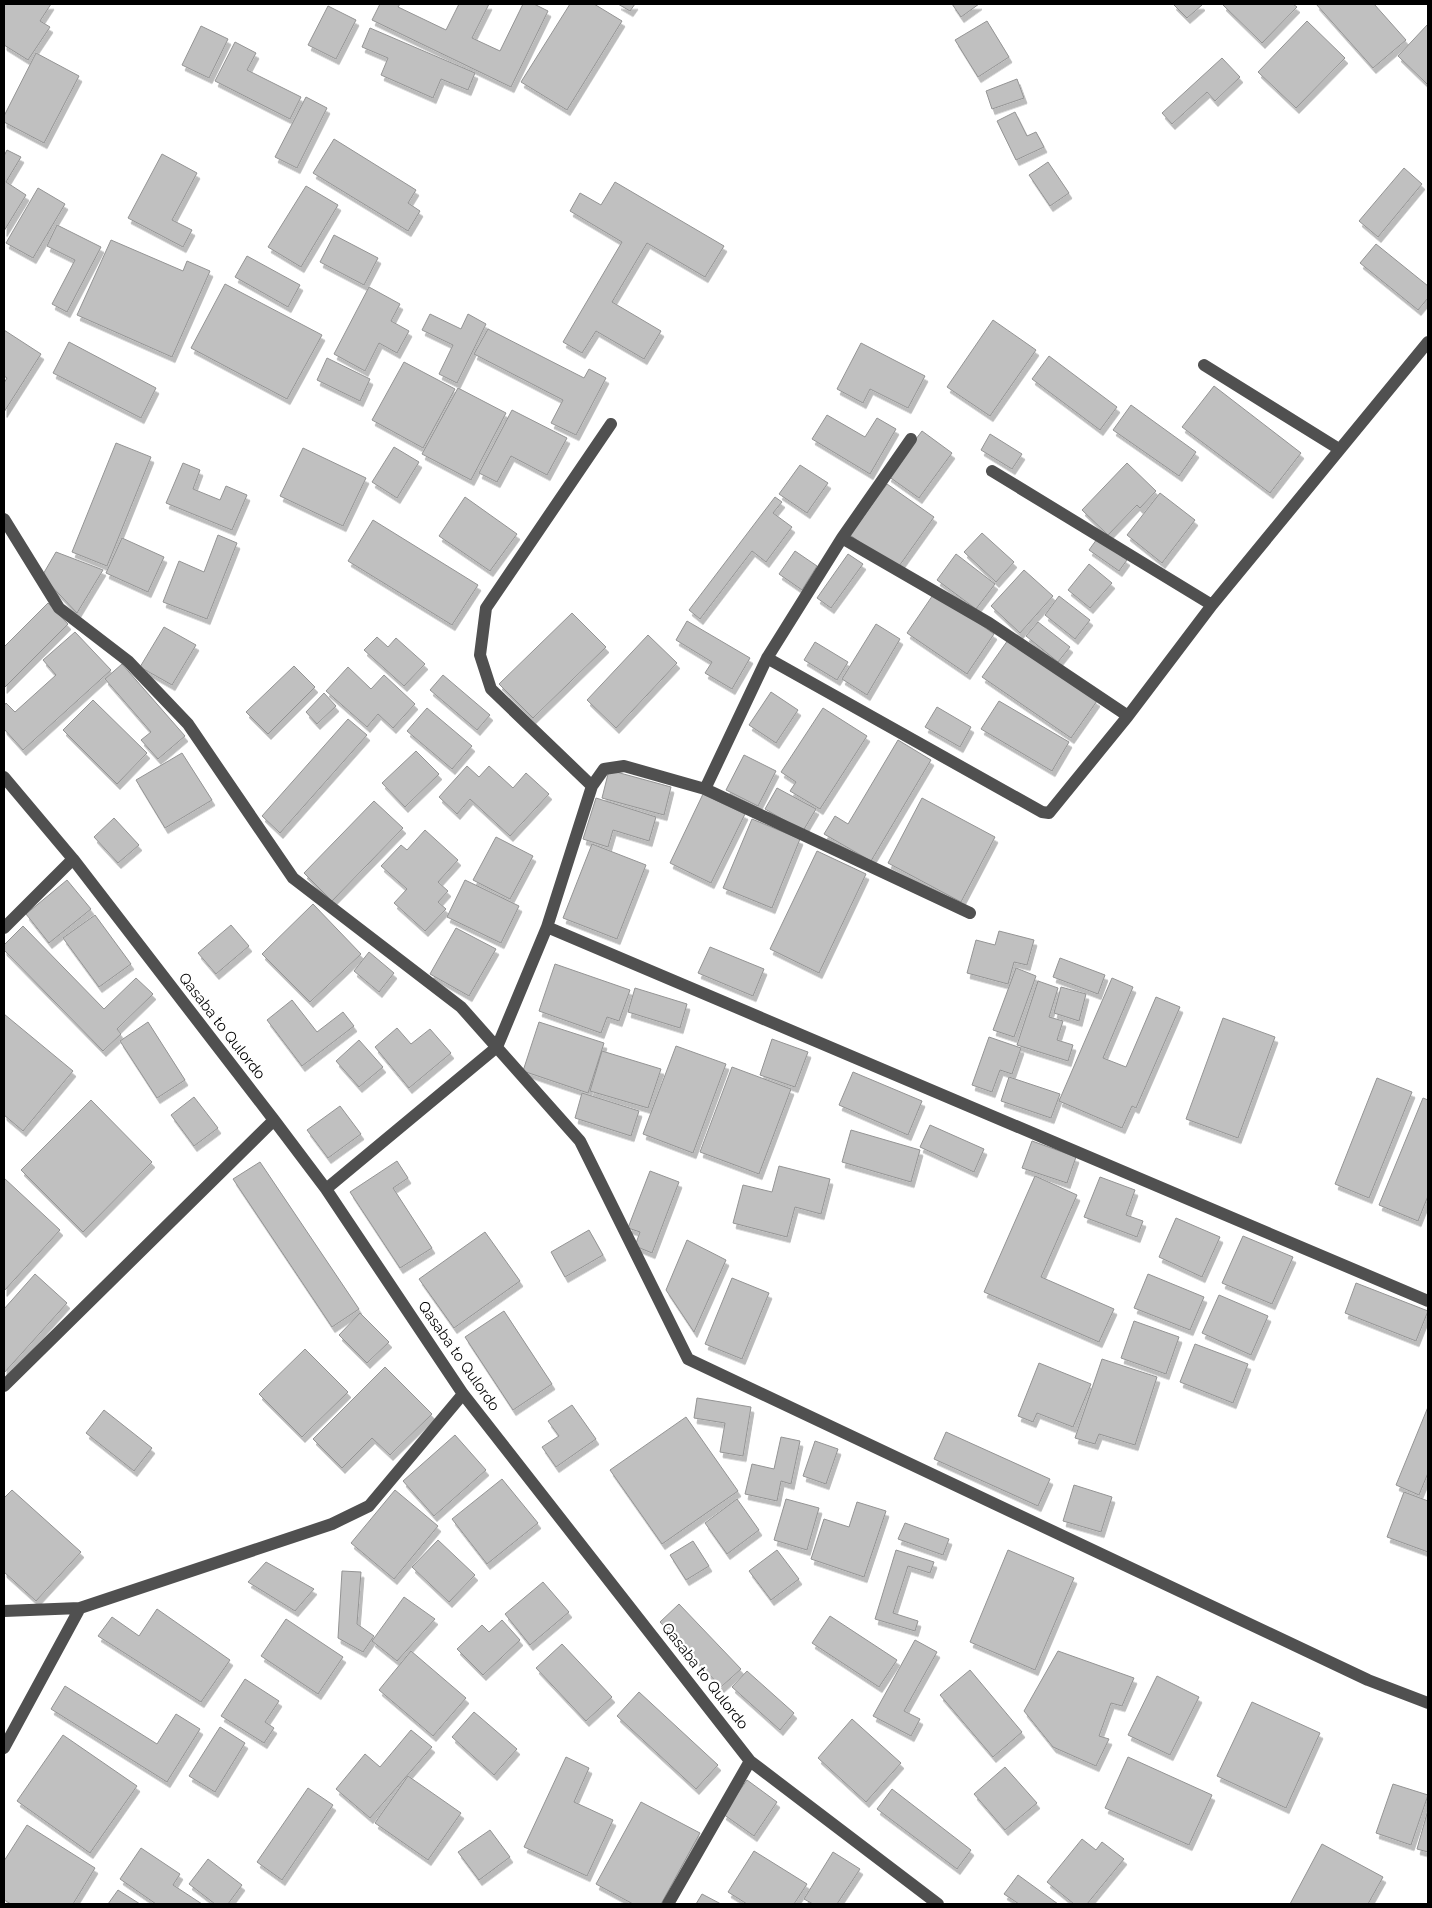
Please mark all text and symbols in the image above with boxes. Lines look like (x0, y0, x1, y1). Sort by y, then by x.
street label: Qasaba to Qulordo (175, 969, 269, 1083)
street label: Qasaba to Qulordo (414, 1298, 504, 1415)
street label: Qasaba to Qulordo (658, 1619, 752, 1733)

